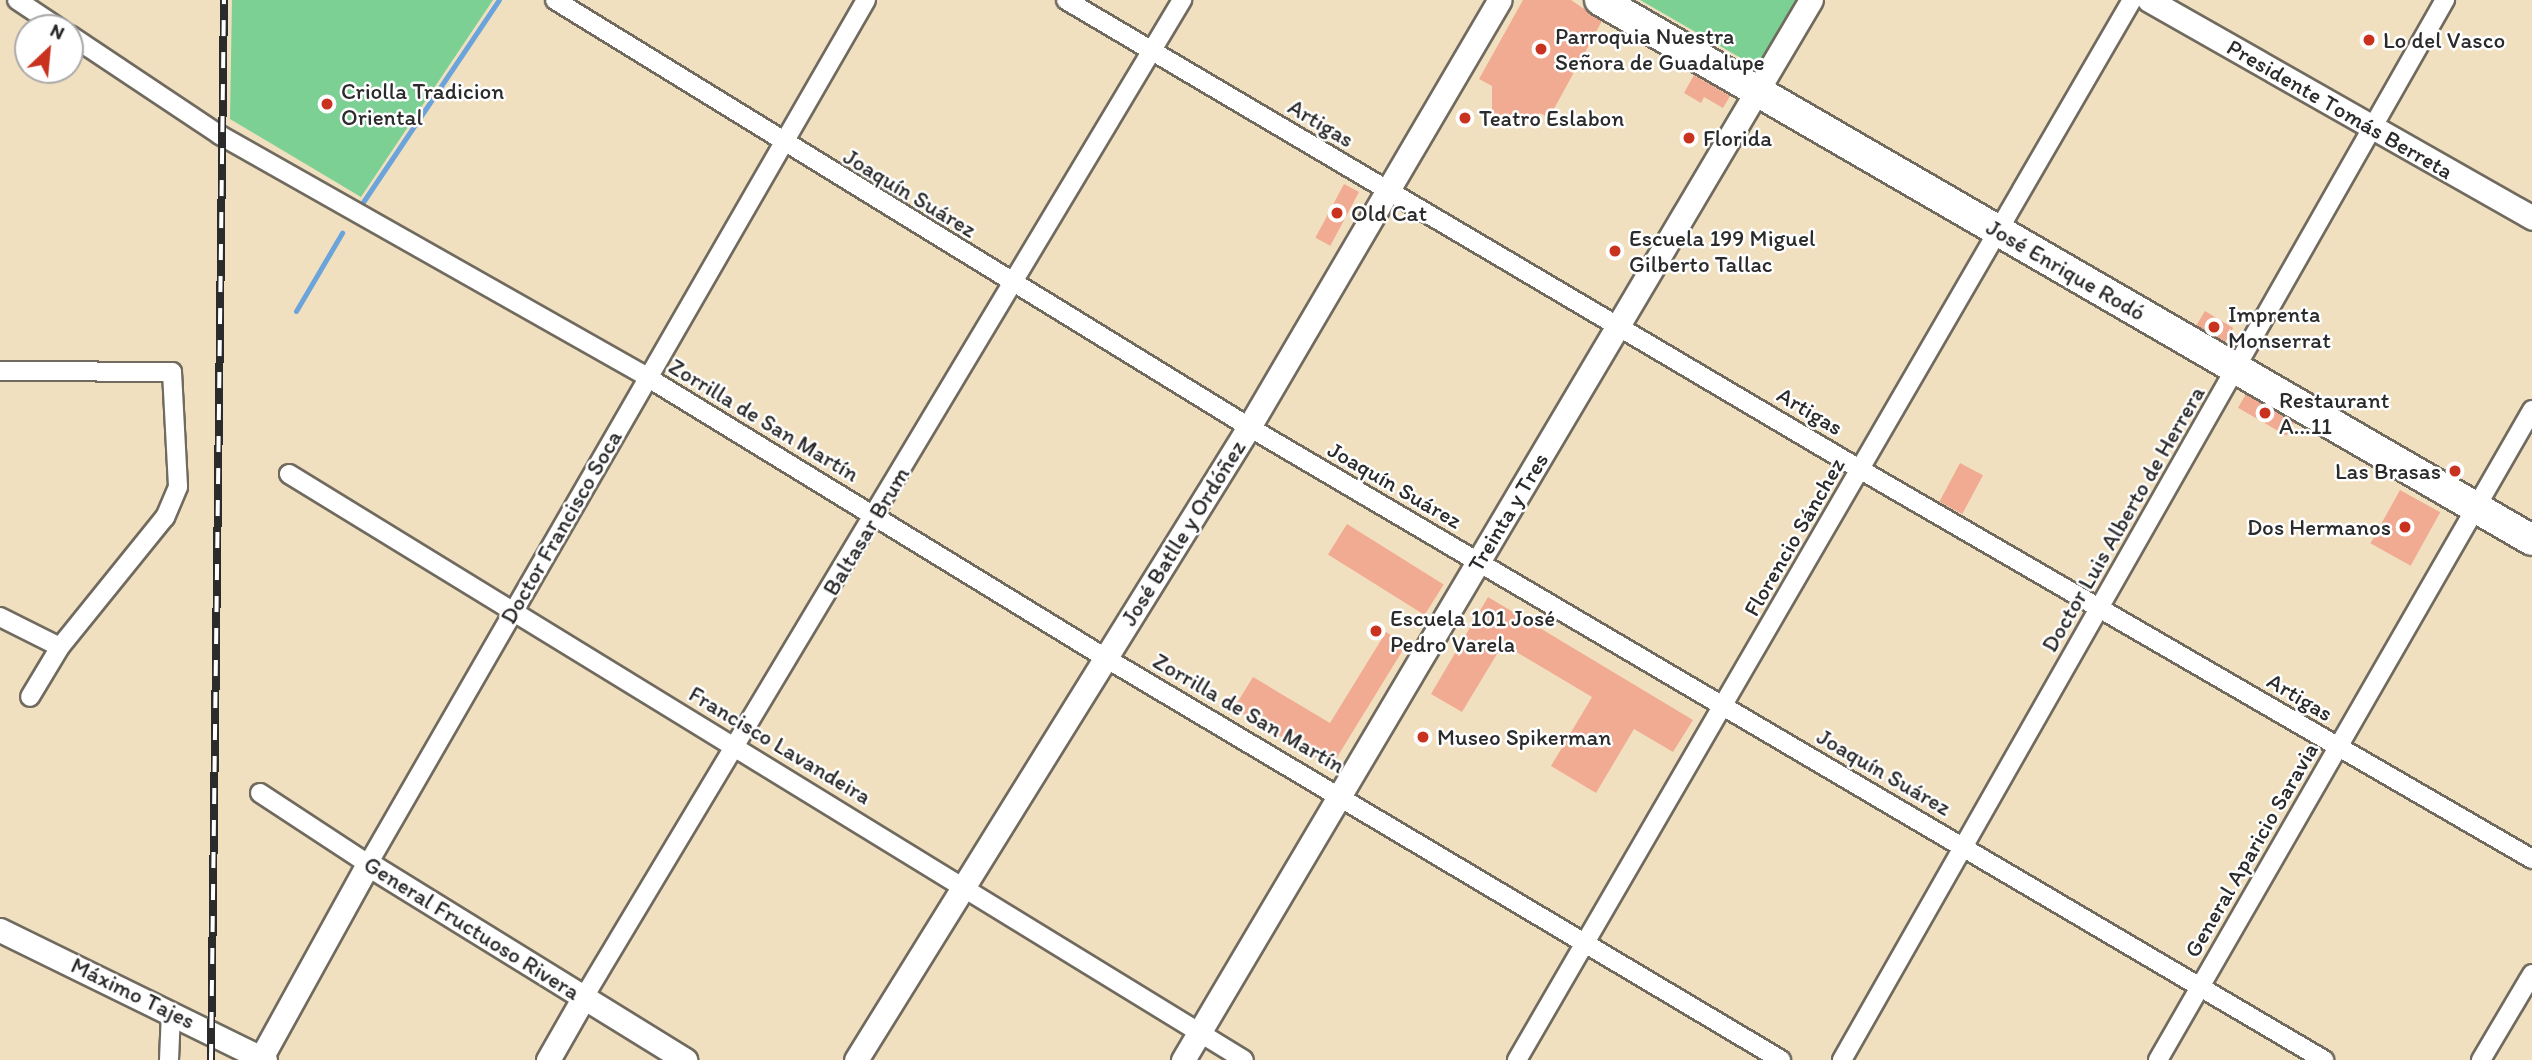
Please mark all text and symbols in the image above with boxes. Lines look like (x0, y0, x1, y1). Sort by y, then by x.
north arrow (14, 14, 84, 84)
text: N (47, 18, 68, 45)
place label: Parroquia Nuestra Señora de Guadalupe (1555, 22, 1765, 76)
place label: Lo del Vasco (2383, 26, 2504, 54)
marker: Lo del Vasco (2361, 32, 2377, 48)
street label: Presidente Tomás Berreta (2223, 33, 2457, 185)
marker: Parroquia Nuestra Señora de Guadalupe (1533, 41, 1549, 57)
place label: Criolla Tradicion Oriental (341, 77, 504, 131)
street label: Artigas (1283, 93, 1359, 153)
marker: Criolla Tradicion Oriental (319, 96, 335, 112)
place label: Teatro Eslabon (1479, 104, 1624, 132)
marker: Teatro Eslabon (1457, 110, 1473, 126)
place label: Florida (1703, 124, 1772, 152)
marker: Florida (1681, 130, 1697, 146)
street label: Joaquín Suárez (839, 143, 981, 243)
place label: Old Cat (1351, 199, 1427, 227)
marker: Old Cat (1329, 205, 1345, 221)
street label: José Enrique Rodó (1981, 213, 2151, 327)
place label: Escuela 199 Miguel Gilberto Tallac (1629, 224, 1815, 278)
marker: Escuela 199 Miguel Gilberto Tallac (1607, 243, 1623, 259)
place label: Imprenta Monserrat (2228, 300, 2331, 354)
marker: Imprenta Monserrat (2206, 319, 2222, 335)
street label: Zorrilla de San Martín (664, 352, 864, 488)
street label: Artigas (1772, 381, 1848, 441)
street label: Doctor Luis Alberto de Herrera (2036, 381, 2210, 657)
place label: Restaurant A...11 (2279, 386, 2389, 440)
marker: Restaurant A...11 (2257, 405, 2273, 421)
street label: Doctor Francisco Soca (494, 426, 628, 628)
street label: José Batlle y Ordóñez (1115, 435, 1251, 631)
street label: Joaquín Suárez (1323, 436, 1467, 534)
street label: Treinta y Tres (1462, 448, 1554, 576)
street label: Florencio Sánchez (1737, 453, 1851, 621)
place label: Las Brasas (2334, 457, 2441, 485)
street label: Baltasar Brum (817, 462, 915, 600)
marker: Las Brasas (2447, 463, 2463, 479)
place label: Dos Hermanos (2248, 513, 2391, 541)
marker: Dos Hermanos (2397, 519, 2413, 535)
place label: Escuela 101 José Pedro Varela (1390, 604, 1555, 658)
marker: Escuela 101 José Pedro Varela (1368, 623, 1384, 639)
street label: Zorrilla de San Martín (1148, 647, 1350, 779)
street label: Artigas (2262, 667, 2338, 727)
street label: Francisco Lavandeira (684, 680, 876, 810)
place label: Museo Spikerman (1437, 723, 1612, 751)
street label: Joaquín Suárez (1812, 723, 1956, 821)
marker: Museo Spikerman (1415, 729, 1431, 745)
street label: General Aparicio Saravia (2178, 737, 2324, 963)
street label: General Fructuoso Rivera (359, 850, 585, 1006)
street label: Máximo Tajes (68, 952, 198, 1034)

